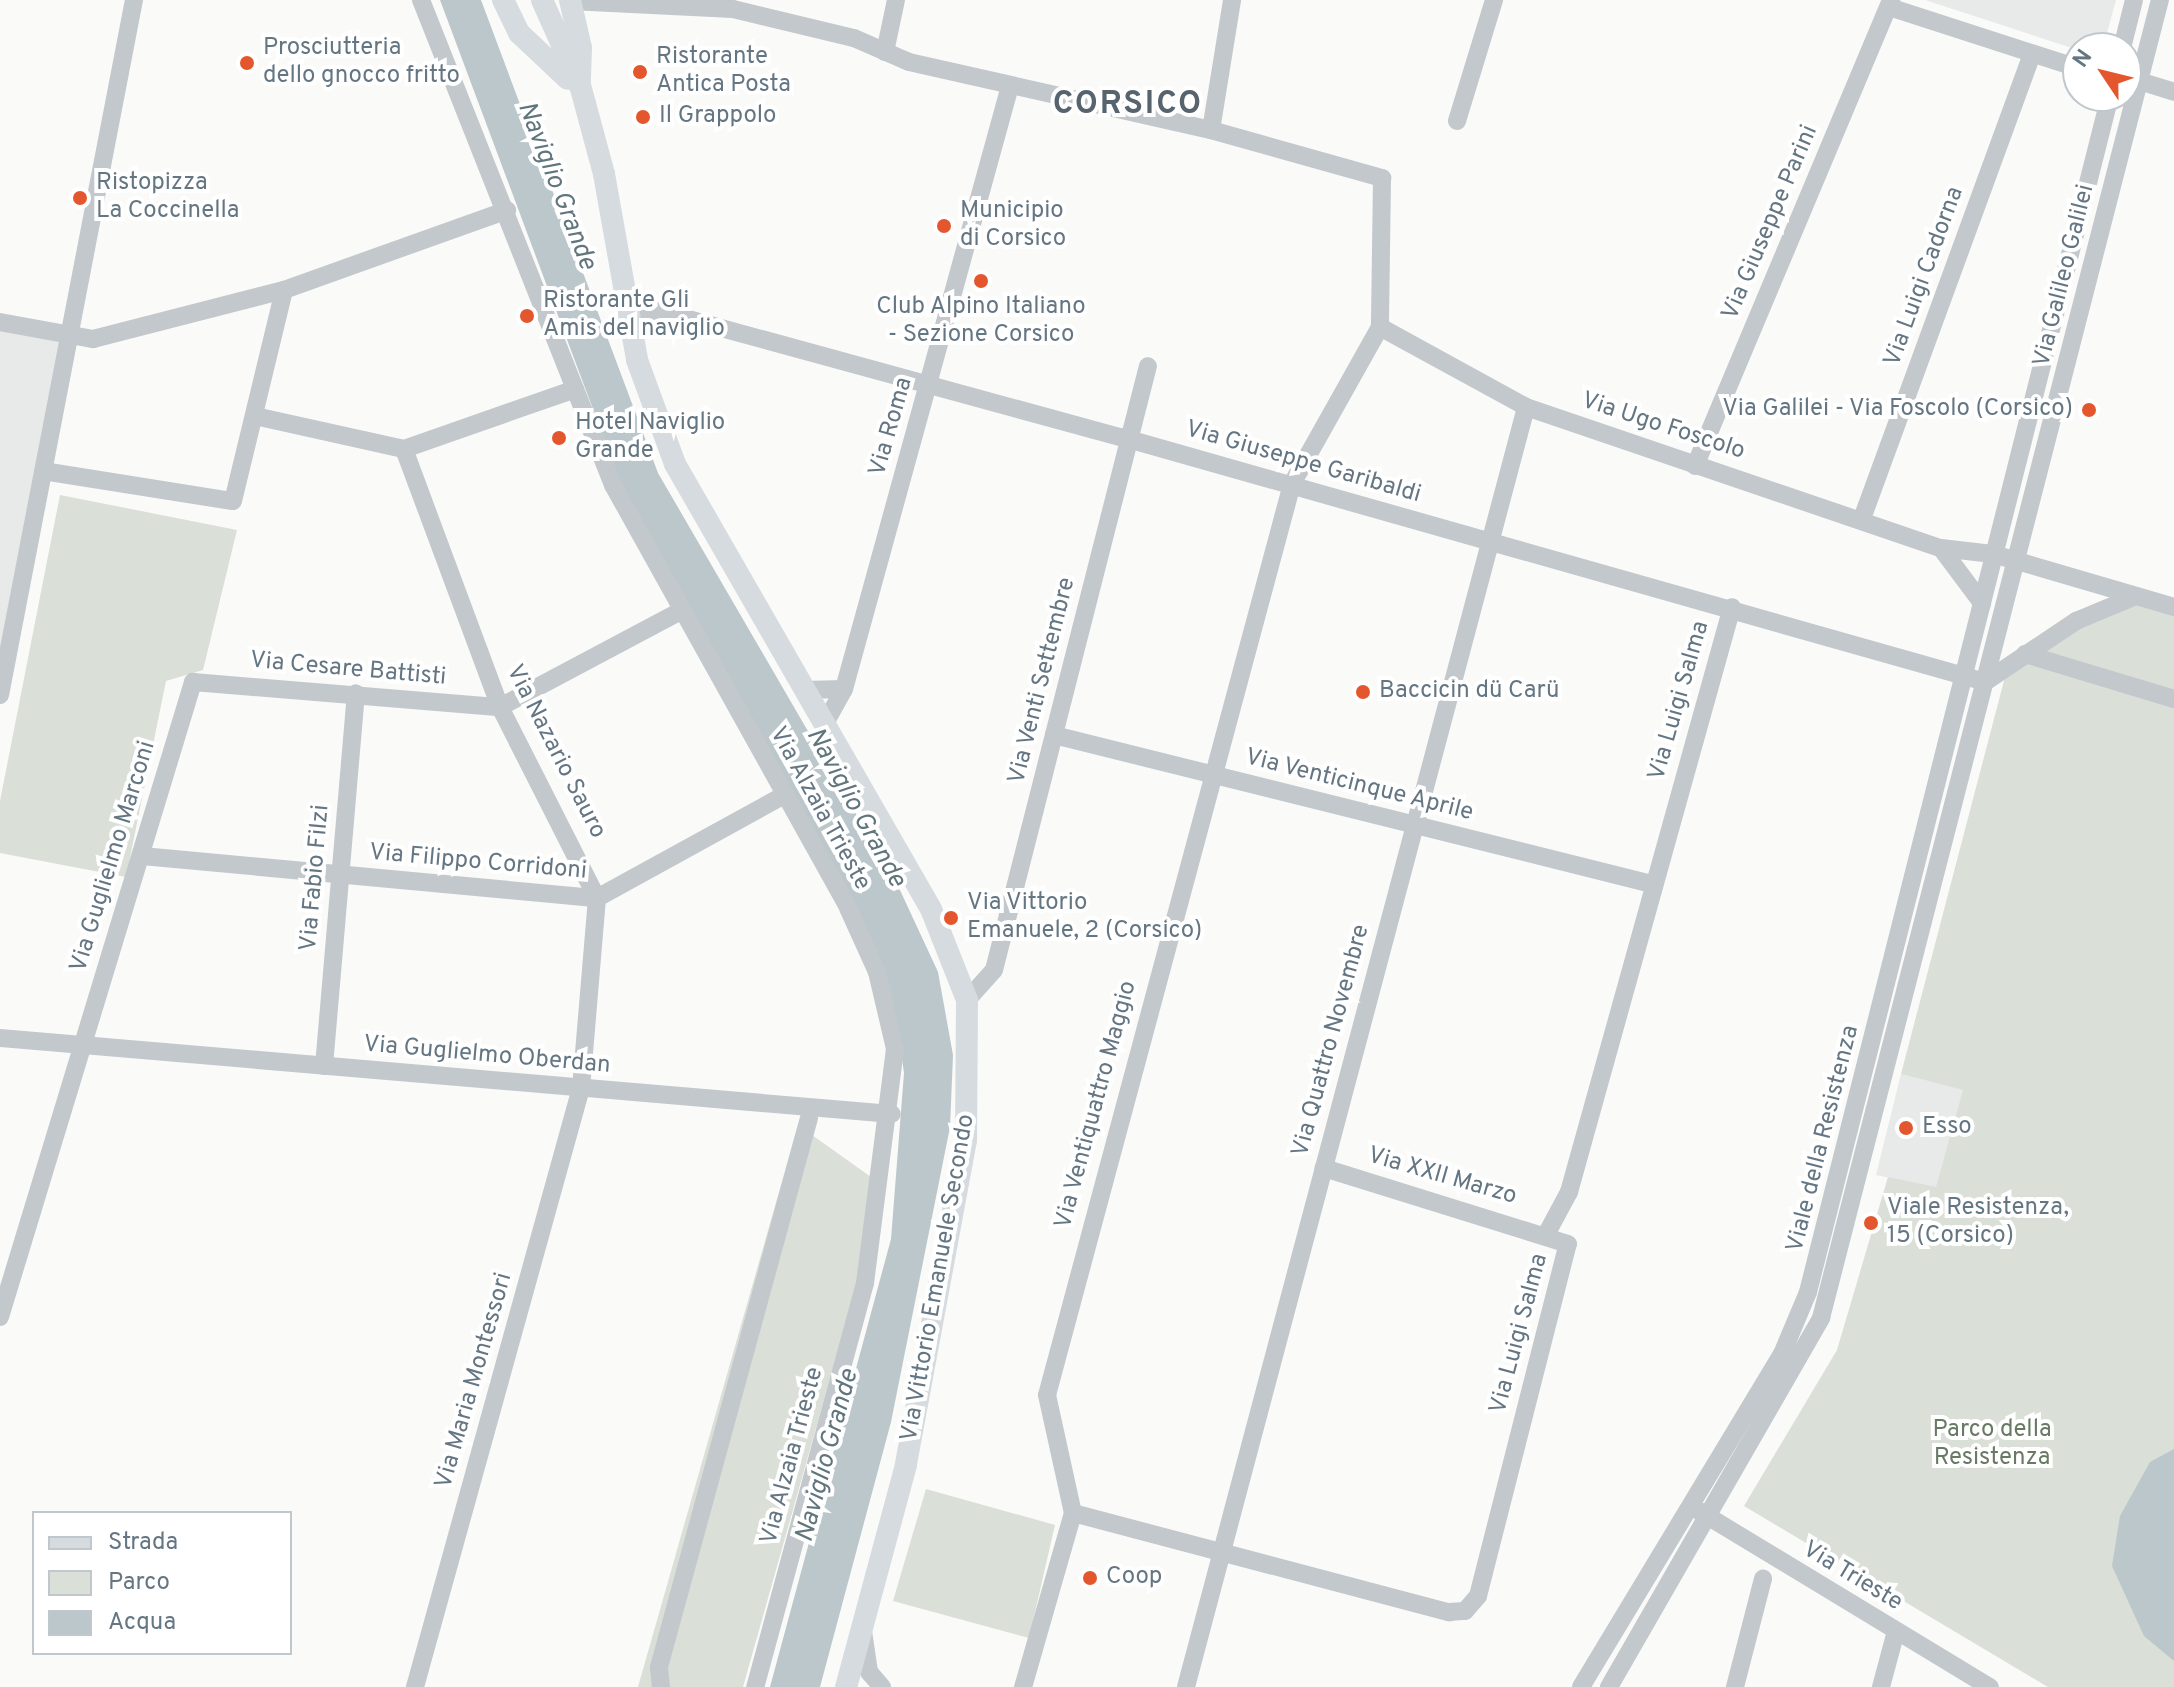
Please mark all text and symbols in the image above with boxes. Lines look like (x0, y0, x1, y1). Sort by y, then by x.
north arrow (2062, 32, 2142, 112)
place label: Prosciutteria dello gnocco fritto (263, 35, 460, 91)
place label: Ristorante Antica Posta (656, 44, 791, 100)
text: N (2068, 45, 2099, 73)
marker: Prosciutteria dello gnocco fritto (238, 54, 256, 72)
marker: Ristorante Antica Posta (631, 63, 649, 81)
district label: CORSICO (1053, 86, 1203, 124)
water label: Naviglio Grande (510, 98, 602, 274)
place label: Il Grappolo (659, 103, 776, 131)
marker: Il Grappolo (634, 108, 652, 126)
street label: Via Giuseppe Parini (1717, 121, 1825, 325)
place label: Ristopizza La Coccinella (96, 170, 239, 226)
street label: Via Galileo Galilei (2028, 182, 2102, 370)
street label: Via Luigi Cadorna (1879, 183, 1971, 371)
marker: Ristopizza La Coccinella (71, 189, 89, 207)
place label: Municipio di Corsico (960, 198, 1066, 254)
marker: Municipio di Corsico (935, 217, 953, 235)
marker: Club Alpino Italiano - Sezione Corsico (972, 272, 990, 290)
place label: Ristorante Gli Amis del naviglio (543, 288, 725, 344)
place label: Club Alpino Italiano - Sezione Corsico (876, 294, 1086, 350)
marker: Ristorante Gli Amis del naviglio (518, 307, 536, 325)
street label: Via Roma (864, 374, 920, 480)
street label: Via Ugo Foscolo (1578, 387, 1748, 467)
place label: Via Galilei - Via Foscolo (Corsico) (1721, 396, 2073, 424)
marker: Via Galilei - Via Foscolo (Corsico) (2080, 401, 2098, 419)
place label: Hotel Naviglio Grande (575, 410, 725, 466)
street label: Via Giuseppe Garibaldi (1182, 416, 1424, 510)
marker: Hotel Naviglio Grande (550, 429, 568, 447)
street label: Via Venti Settembre (1003, 574, 1083, 788)
street label: Via Luigi Salma (1643, 618, 1717, 784)
street label: Via Cesare Battisti (249, 647, 447, 693)
street label: Via Nazario Sauro (499, 660, 611, 844)
place label: Baccicin dü Carü (1379, 678, 1559, 706)
marker: Baccicin dü Carü (1354, 683, 1372, 701)
street label: Via Alzaia Trieste (762, 721, 876, 897)
water label: Naviglio Grande (798, 723, 912, 893)
street label: Via Guglielmo Marconi (65, 738, 163, 976)
street label: Via Venticinque Aprile (1241, 743, 1477, 829)
street label: Via Fabio Filzi (295, 804, 337, 952)
street label: Via Filippo Corridoni (368, 839, 588, 887)
place label: Via Vittorio Emanuele, 2 (Corsico) (967, 890, 1202, 946)
marker: Via Vittorio Emanuele, 2 (Corsico) (942, 909, 960, 927)
street label: Via Quattro Novembre (1287, 922, 1377, 1160)
street label: Via Ventiquattro Maggio (1050, 977, 1144, 1233)
street label: Viale della Resistenza (1782, 1022, 1866, 1256)
street label: Via Guglielmo Oberdan (362, 1031, 612, 1081)
street label: Via Vittorio Emanuele Secondo (896, 1112, 982, 1444)
place label: Esso (1922, 1114, 1972, 1142)
marker: Esso (1897, 1119, 1915, 1137)
street label: Via XXII Marzo (1364, 1142, 1520, 1212)
place label: Viale Resistenza, 15 (Corsico) (1887, 1195, 2069, 1251)
marker: Viale Resistenza, 15 (Corsico) (1862, 1214, 1880, 1232)
street label: Via Luigi Salma (1485, 1251, 1555, 1417)
street label: Via Maria Montessori (430, 1270, 520, 1492)
street label: Via Alzaia Trieste (755, 1363, 831, 1549)
water label: Naviglio Grande (790, 1366, 866, 1546)
park label: Parco della Resistenza (1932, 1417, 2052, 1473)
legend (32, 1511, 292, 1655)
text: Strada (108, 1528, 178, 1558)
street label: Via Trieste (1796, 1536, 1908, 1618)
place label: Coop (1106, 1564, 1162, 1592)
text: Parco (108, 1568, 170, 1598)
marker: Coop (1081, 1569, 1099, 1587)
text: Acqua (108, 1608, 176, 1638)

